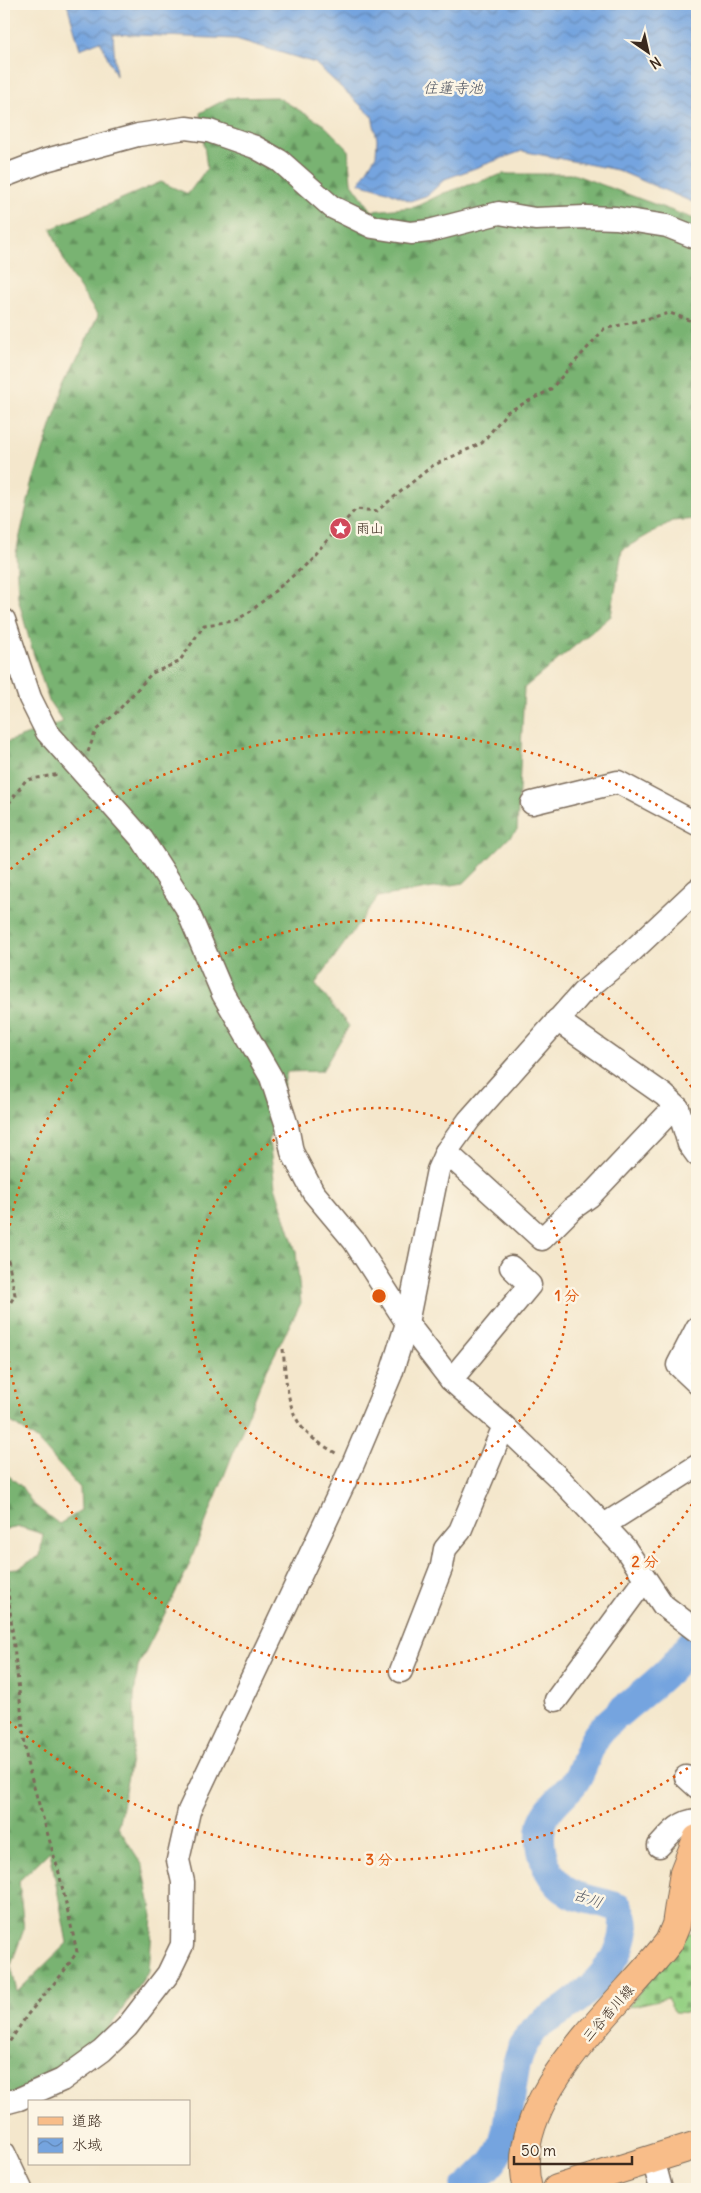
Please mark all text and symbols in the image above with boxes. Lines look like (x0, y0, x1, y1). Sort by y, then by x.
north arrow (624, 28, 674, 78)
text: N (646, 53, 664, 73)
water label: 住蓮寺池 (423, 78, 484, 97)
place icon: 雨山 (328, 516, 352, 540)
place label: 雨山 (356, 519, 384, 537)
text: 1 分 (555, 1286, 579, 1305)
centre of rings (370, 1287, 388, 1305)
text: 2 分 (632, 1552, 658, 1571)
text: 3 分 (365, 1850, 393, 1869)
water label: 古川 (571, 1884, 605, 1912)
street label: 三谷香川線 (578, 1981, 638, 2045)
legend (28, 2100, 190, 2166)
text: 道路 (72, 2111, 102, 2130)
scale bar (514, 2133, 631, 2165)
text: 水域 (72, 2135, 102, 2154)
text: 50 m (521, 2141, 556, 2160)

